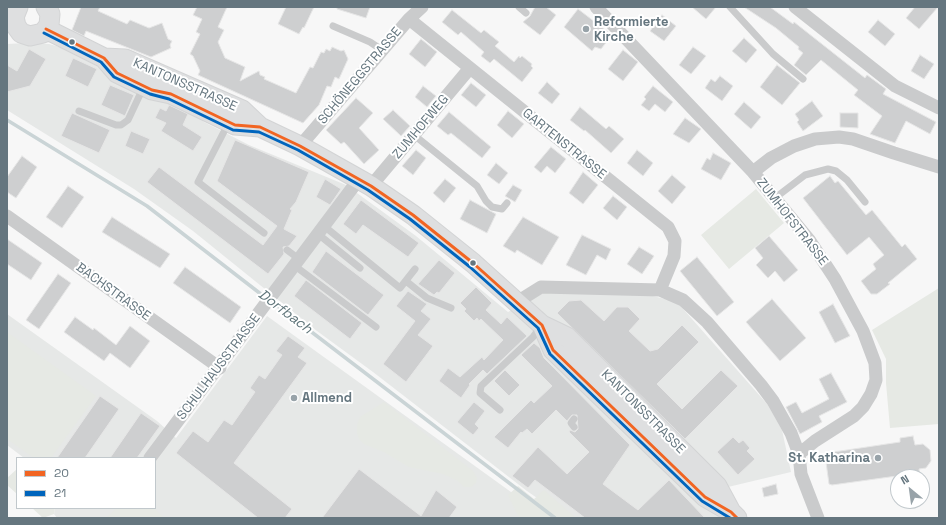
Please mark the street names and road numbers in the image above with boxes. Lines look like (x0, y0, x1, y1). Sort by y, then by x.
street label: SCHÖNEGGSTRASSE (315, 24, 405, 128)
street label: KANTONSSTRASSE (131, 55, 239, 115)
street label: ZUMHOFWEG (390, 92, 452, 162)
street label: GARTENSTRASSE (519, 105, 609, 183)
street label: ZUMHOFSTRASSE (753, 175, 831, 269)
street label: BACHSTRASSE (73, 260, 153, 324)
street label: SCHULHAUSSTRASSE (174, 311, 264, 423)
street label: KANTONSSTRASSE (598, 367, 688, 457)

